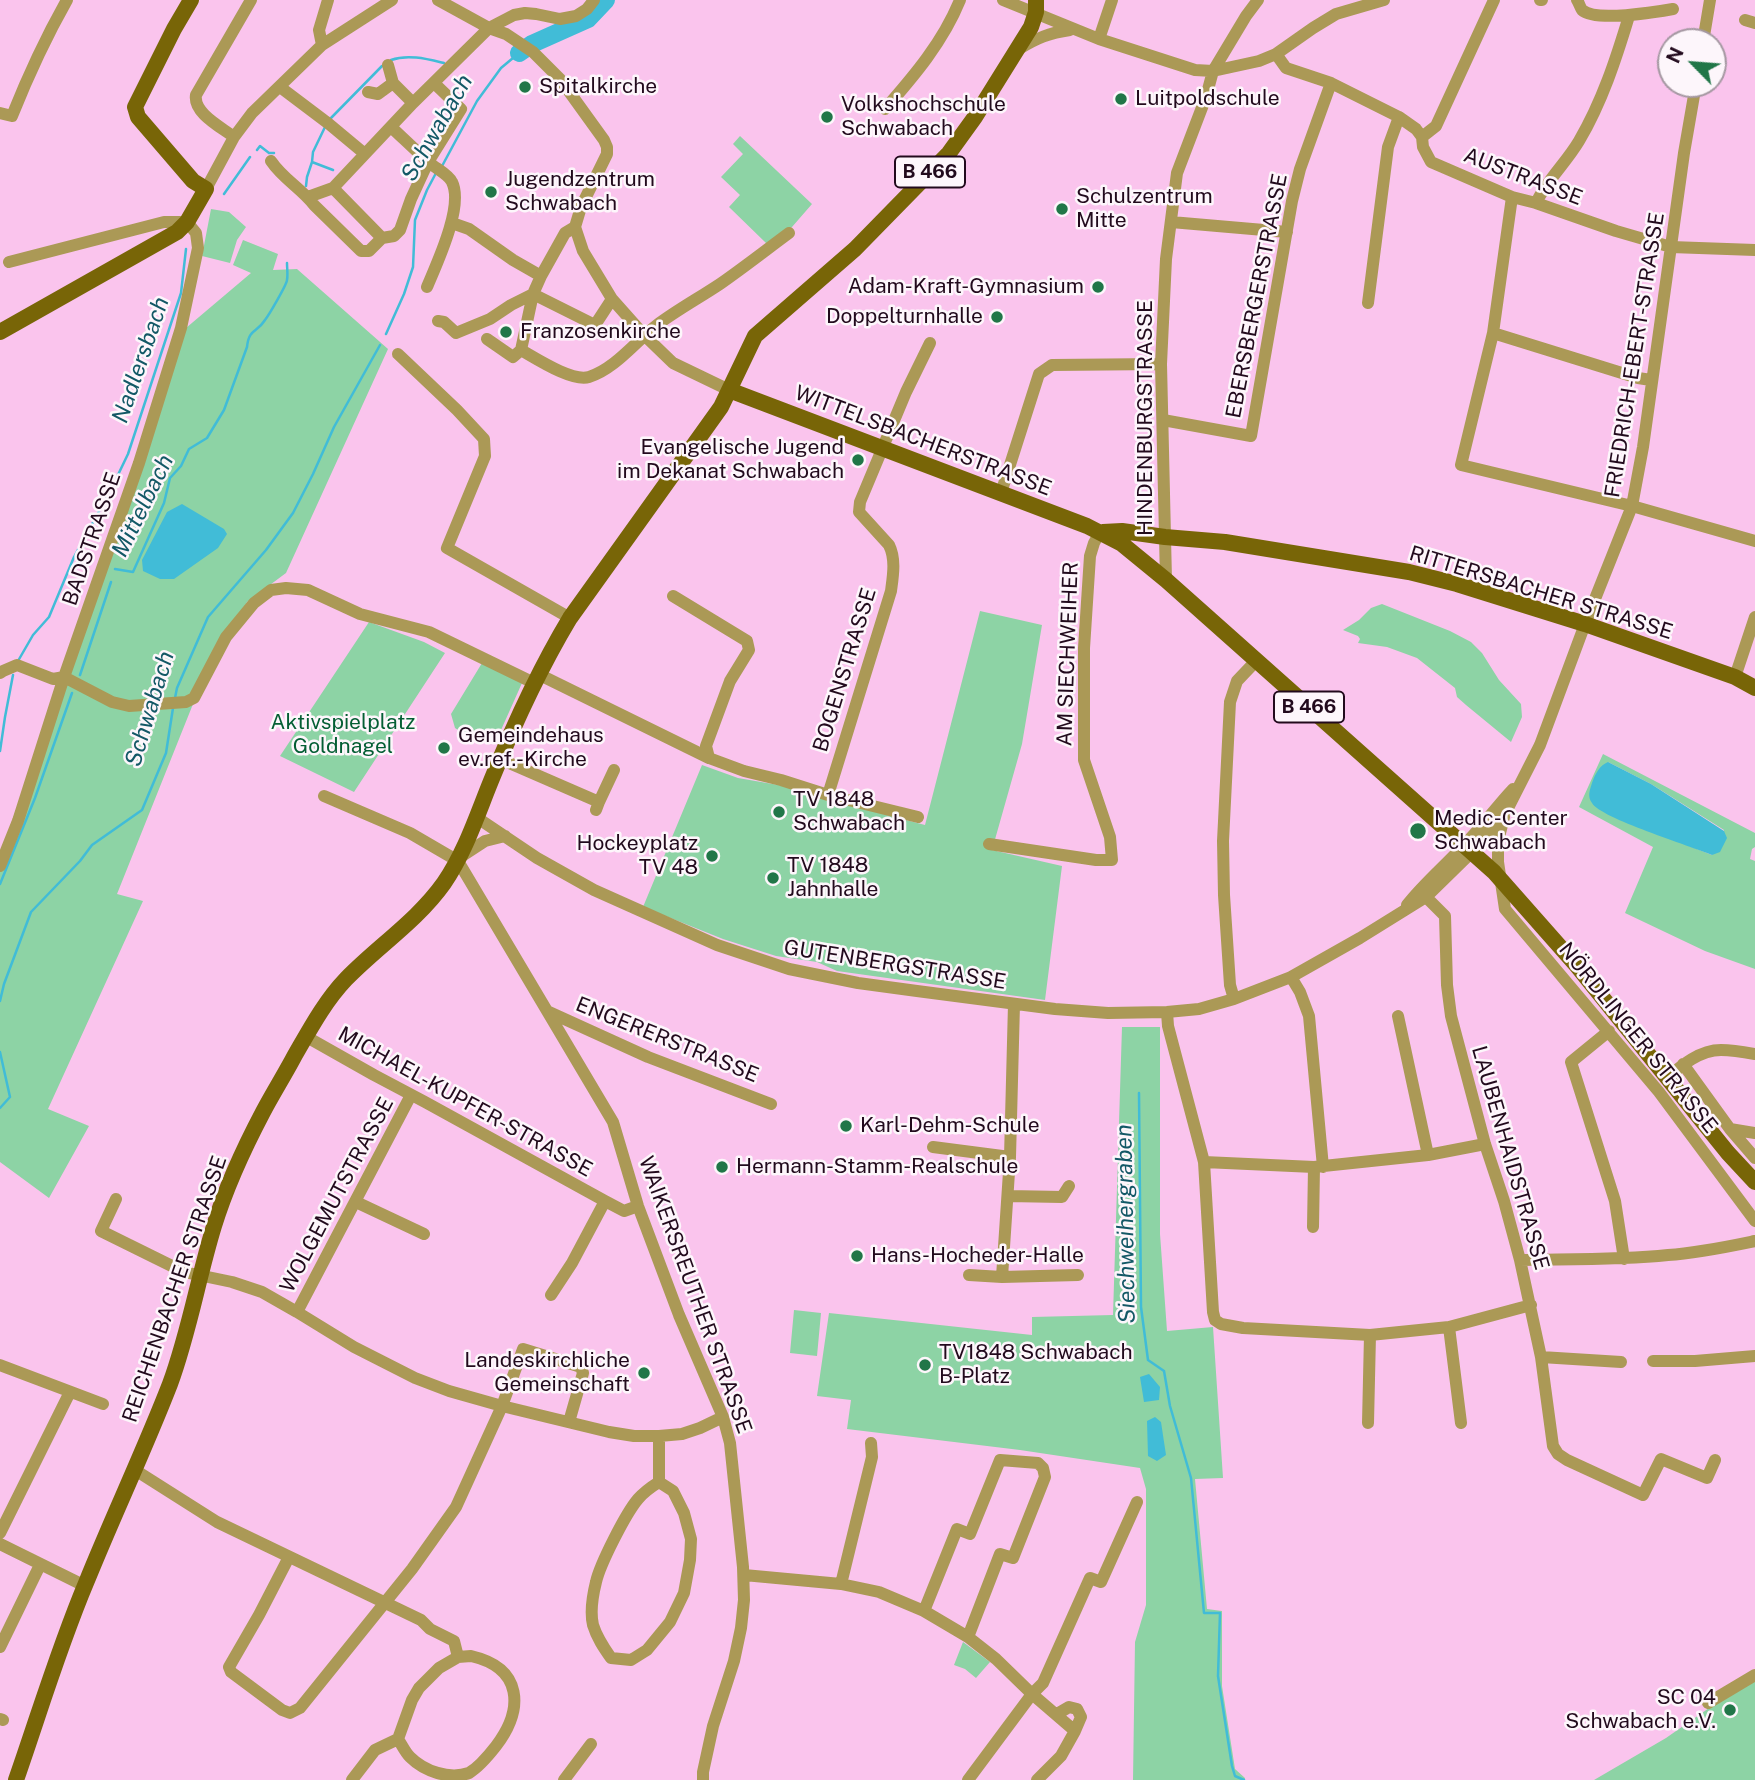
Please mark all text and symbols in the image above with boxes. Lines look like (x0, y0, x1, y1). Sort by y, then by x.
north arrow (1657, 28, 1727, 98)
text: N (1662, 44, 1688, 66)
water label: Schwabach (395, 70, 479, 186)
place label: Spitalkirche (539, 74, 657, 100)
marker: Spitalkirche (517, 79, 533, 95)
place label: Luitpoldschule (1135, 86, 1280, 112)
marker: Luitpoldschule (1113, 91, 1129, 107)
place label: Volkshochschule Schwabach (841, 92, 1006, 142)
marker: Volkshochschule Schwabach (819, 109, 835, 125)
street label: AUSTRASSE (1460, 143, 1586, 211)
road number: B 466 (895, 156, 965, 188)
place label: Jugendzentrum Schwabach (505, 167, 655, 217)
street label: EBERSBERGERSTRASSE (1221, 172, 1293, 420)
marker: Jugendzentrum Schwabach (483, 184, 499, 200)
place label: Schulzentrum Mitte (1076, 184, 1213, 234)
marker: Schulzentrum Mitte (1054, 201, 1070, 217)
street label: FRIEDRICH-EBERT-STRASSE (1600, 211, 1670, 499)
place label: Adam-Kraft-Gymnasium (848, 274, 1084, 300)
marker: Adam-Kraft-Gymnasium (1090, 279, 1106, 295)
water label: Nadlersbach (107, 293, 175, 427)
street label: HINDENBURGSTRASSE (1133, 300, 1159, 536)
place label: Doppelturnhalle (826, 304, 983, 330)
marker: Doppelturnhalle (989, 309, 1005, 325)
place label: Franzosenkirche (520, 319, 681, 345)
marker: Franzosenkirche (498, 324, 514, 340)
street label: WITTELSBACHERSTRASSE (791, 380, 1055, 502)
place label: Evangelische Jugend im Dekanat Schwabach (617, 435, 844, 485)
water label: Mittelbach (106, 450, 180, 562)
marker: Evangelische Jugend im Dekanat Schwabach (850, 452, 866, 468)
street label: BADSTRASSE (57, 469, 127, 609)
street label: RITTERSBACHER STRASSE (1406, 541, 1676, 645)
street label: AM SIECHWEIHER (1052, 561, 1084, 747)
street label: BOGENSTRASSE (808, 585, 882, 755)
water label: Schwabach (119, 648, 181, 770)
road number: B 466 (1274, 692, 1344, 722)
park label: Aktivspielplatz Goldnagel (271, 710, 415, 760)
place label: Gemeindehaus ev.ref.-Kirche (458, 723, 604, 773)
marker: Gemeindehaus ev.ref.-Kirche (436, 740, 452, 756)
place label: TV 1848 Schwabach (793, 787, 905, 837)
marker: TV 1848 Schwabach (771, 804, 787, 820)
place label: Medic-Center Schwabach (1434, 806, 1568, 856)
marker: Medic-Center Schwabach (1408, 821, 1428, 841)
place label: Hockeyplatz TV 48 (576, 831, 698, 881)
marker: Hockeyplatz TV 48 (704, 848, 720, 864)
place label: TV 1848 Jahnhalle (787, 853, 878, 903)
marker: TV 1848 Jahnhalle (765, 870, 781, 886)
street label: GUTENBERGSTRASSE (782, 935, 1008, 995)
street label: NÖRDLINGER STRASSE (1553, 938, 1723, 1138)
street label: ENGERERSTRASSE (572, 992, 762, 1088)
street label: MICHAEL-KUPFER-STRASSE (333, 1021, 597, 1183)
street label: LAUBENHAIDSTRASSE (1466, 1043, 1554, 1273)
street label: WOLGEMUTSTRASSE (275, 1093, 399, 1297)
place label: Karl-Dehm-Schule (860, 1113, 1040, 1139)
marker: Karl-Dehm-Schule (838, 1118, 854, 1134)
water label: Siechweihergraben (1110, 1124, 1142, 1324)
street label: REICHENBACHER STRASSE (117, 1152, 233, 1426)
street label: WAIKERSREUTHER STRASSE (633, 1153, 757, 1437)
place label: Hermann-Stamm-Realschule (736, 1154, 1018, 1180)
marker: Hermann-Stamm-Realschule (714, 1159, 730, 1175)
place label: Hans-Hocheder-Halle (871, 1243, 1084, 1269)
marker: Hans-Hocheder-Halle (849, 1248, 865, 1264)
place label: TV1848 Schwabach B-Platz (939, 1340, 1133, 1390)
place label: Landeskirchliche Gemeinschaft (464, 1348, 630, 1398)
marker: TV1848 Schwabach B-Platz (917, 1357, 933, 1373)
marker: Landeskirchliche Gemeinschaft (636, 1365, 652, 1381)
place label: SC 04 Schwabach e.V. (1565, 1685, 1716, 1735)
marker: SC 04 Schwabach e.V. (1722, 1702, 1738, 1718)

